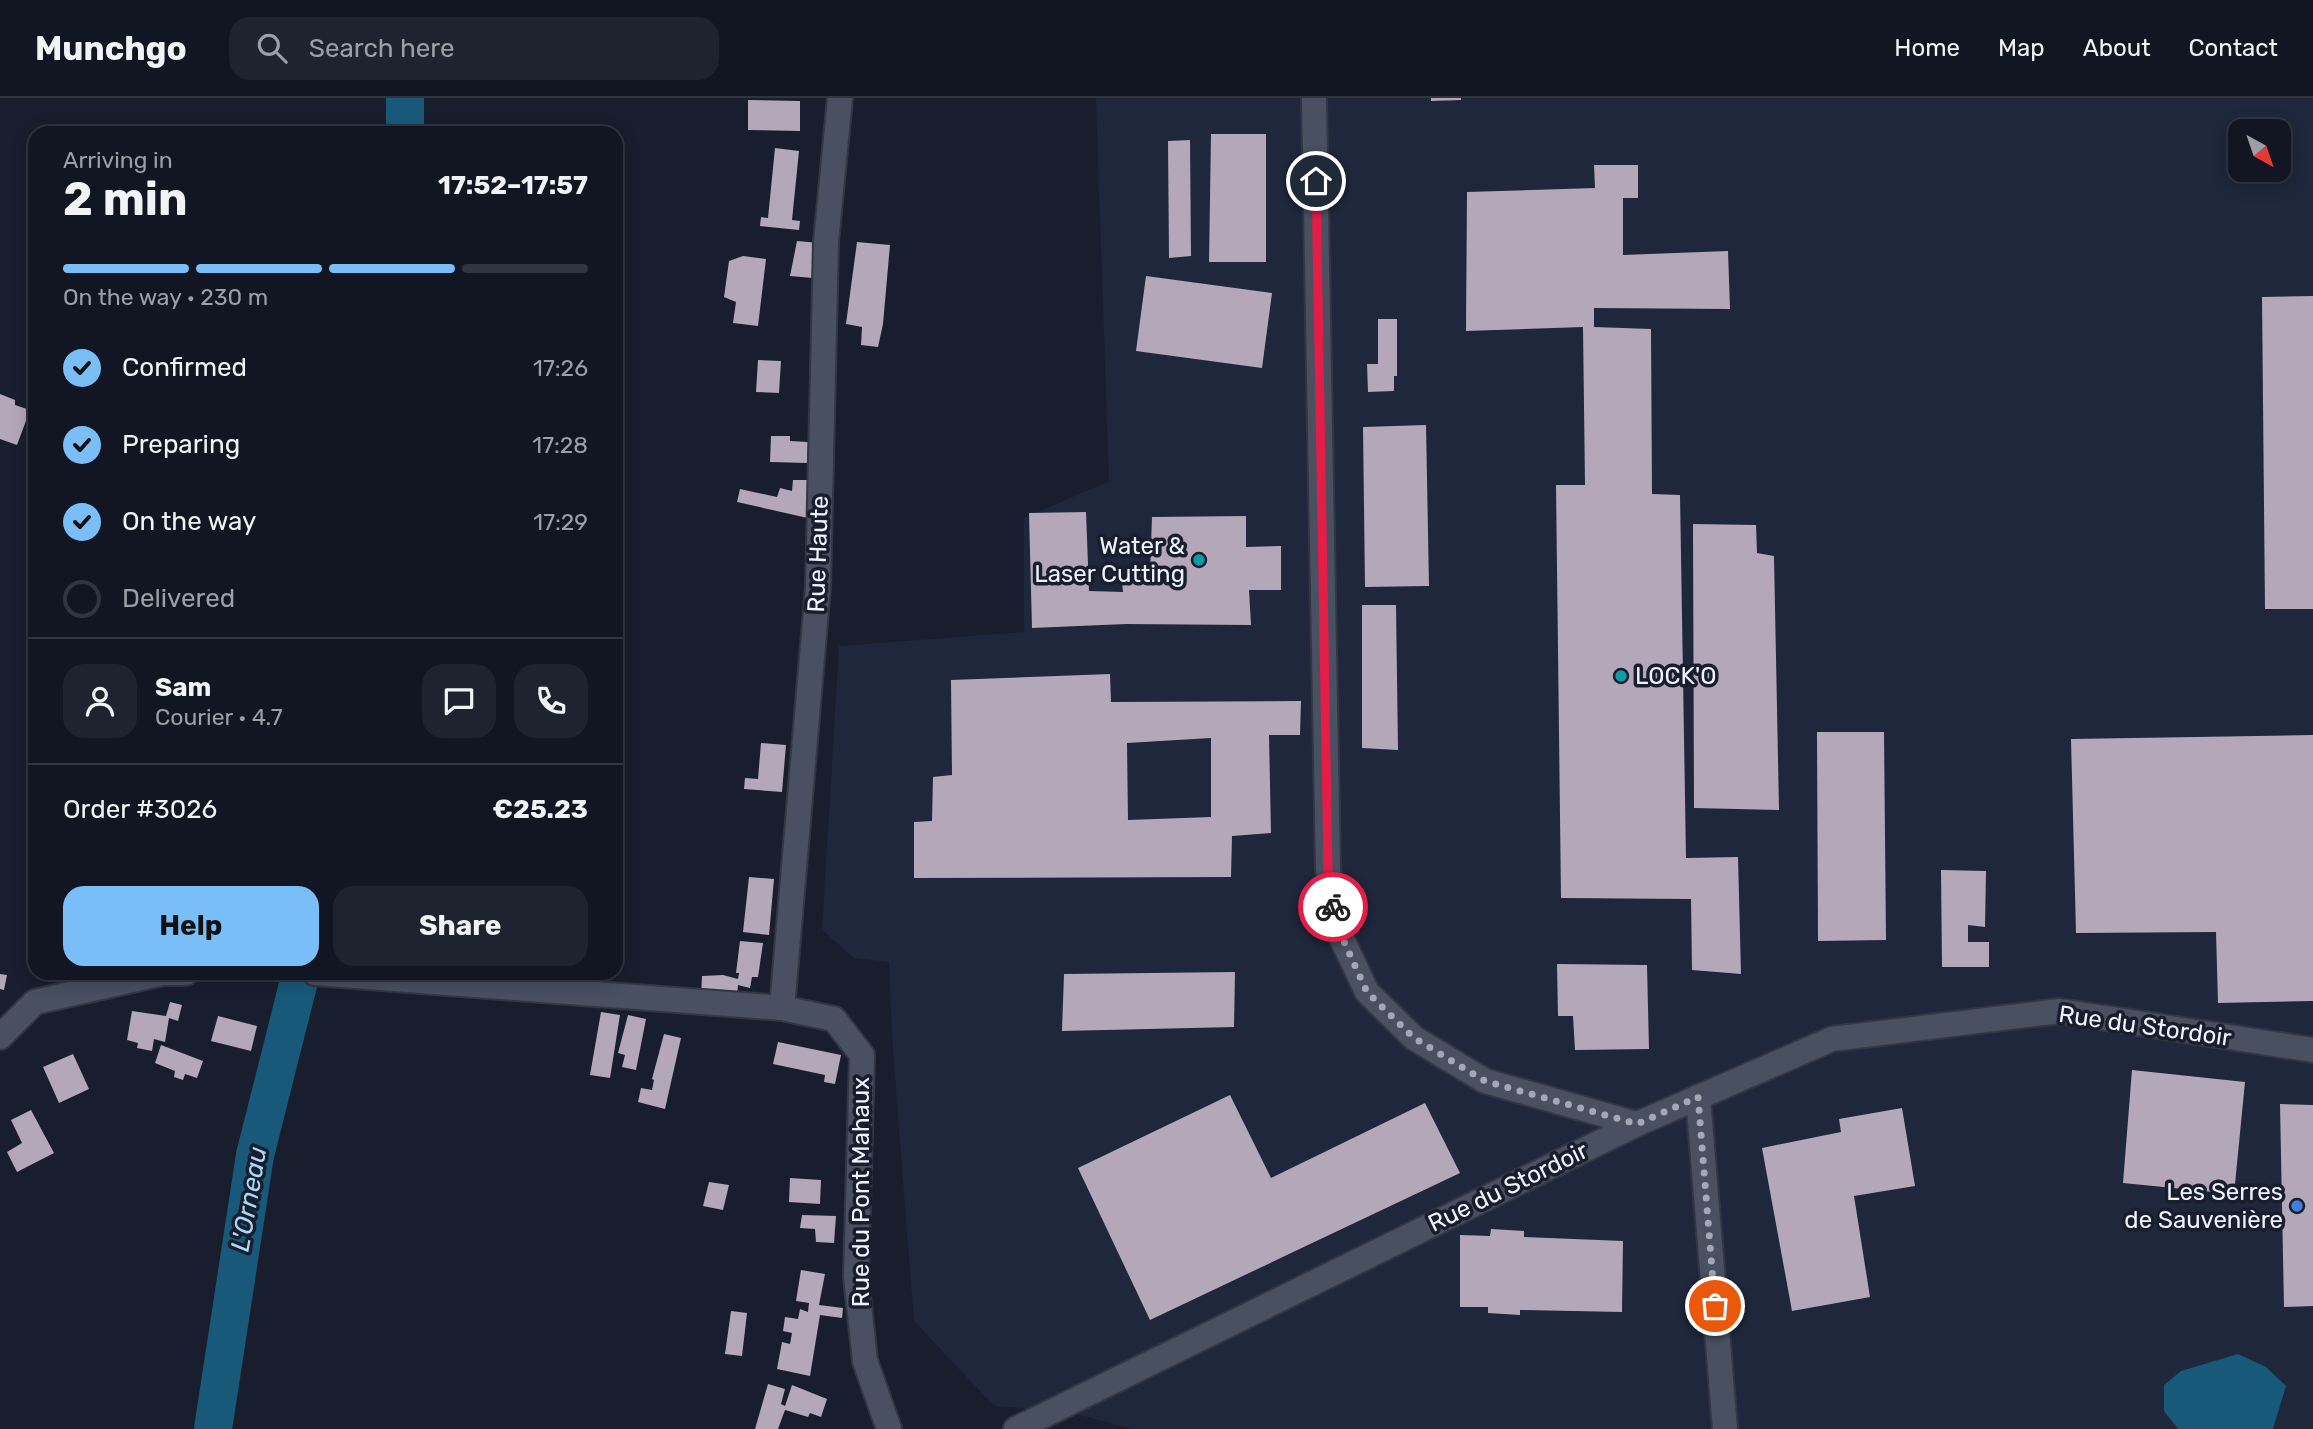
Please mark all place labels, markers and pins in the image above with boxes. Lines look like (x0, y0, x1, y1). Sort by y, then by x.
pin (1286, 151, 1346, 211)
place label: Water & Laser Cutting (1034, 532, 1185, 588)
marker: Water & Laser Cutting (1191, 552, 1207, 568)
place label: LOCK'O (1635, 662, 1716, 690)
marker: LOCK'O (1613, 668, 1629, 684)
place label: Les Serres de Sauvenière (2124, 1178, 2283, 1234)
marker: Les Serres de Sauvenière (2289, 1198, 2305, 1214)
pin (1685, 1276, 1745, 1336)

